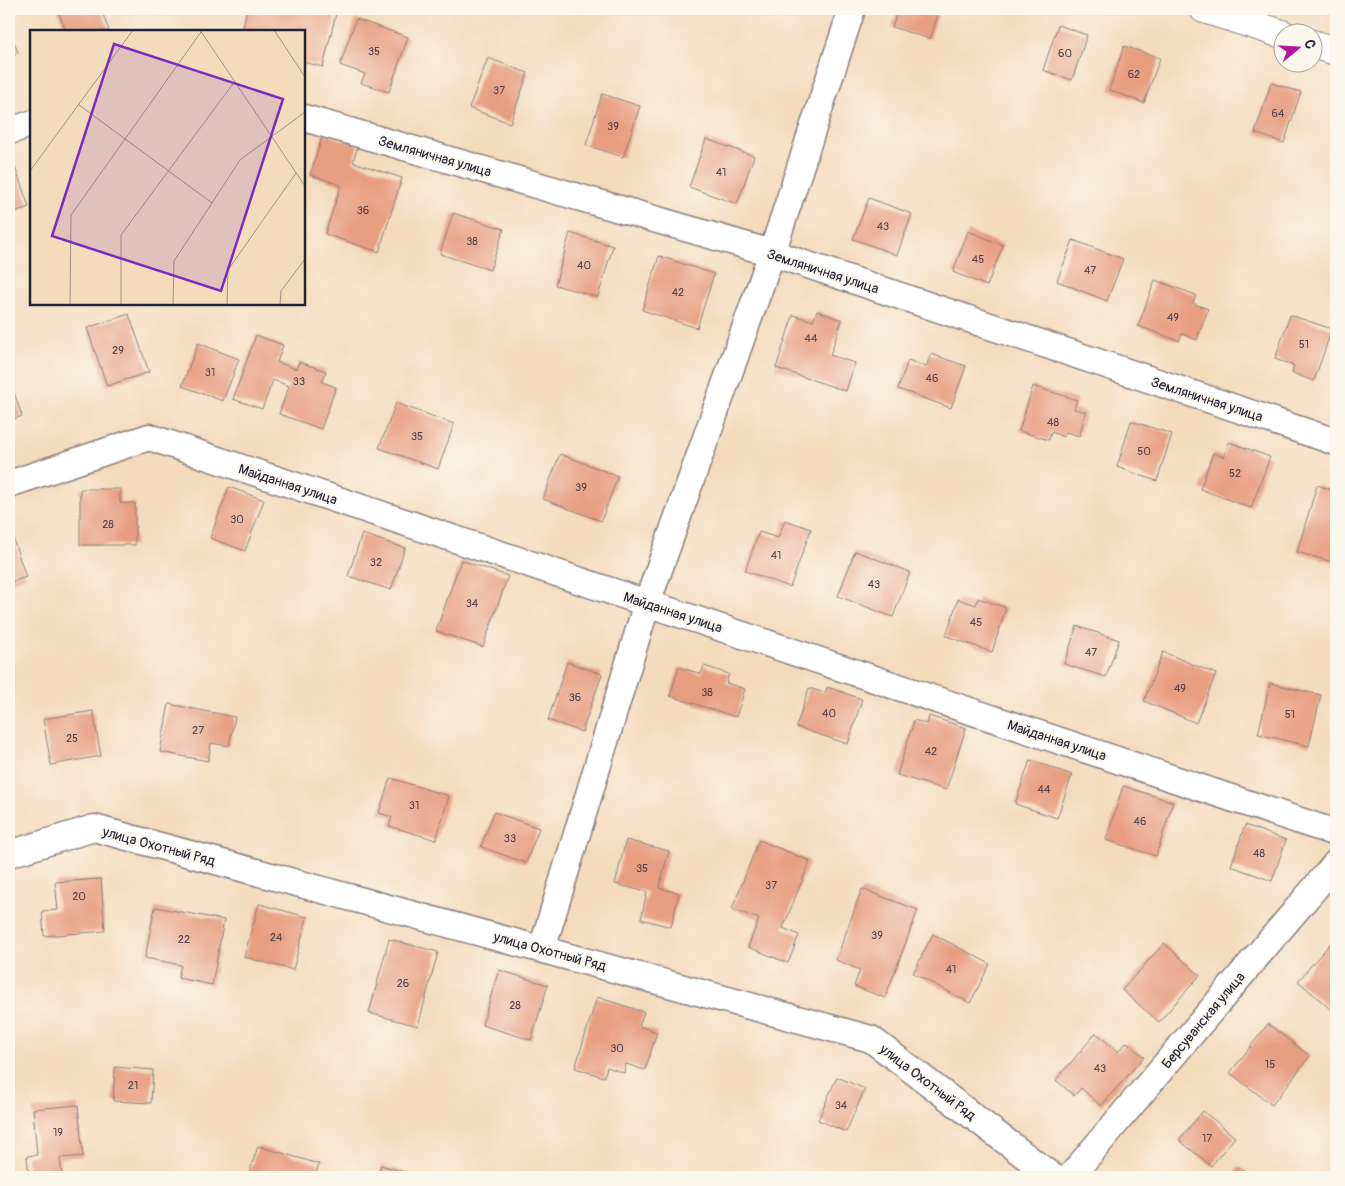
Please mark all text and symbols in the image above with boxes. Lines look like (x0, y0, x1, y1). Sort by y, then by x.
north arrow (1272, 22, 1322, 72)
inset map (30, 30, 305, 305)
text: С (1300, 37, 1319, 51)
house number: 35 (368, 45, 380, 58)
house number: 60 (1058, 47, 1072, 60)
house number: 62 (1128, 68, 1140, 81)
house number: 37 (493, 84, 505, 97)
house number: 64 (1272, 107, 1285, 120)
house number: 39 (607, 120, 619, 133)
street label: Земляничная улица (376, 132, 493, 181)
house number: 41 (716, 166, 726, 179)
house number: 36 (357, 204, 369, 217)
house number: 43 (877, 220, 889, 233)
house number: 38 (466, 235, 478, 248)
street label: Земляничная улица (765, 245, 881, 298)
house number: 45 (972, 253, 984, 266)
house number: 40 (577, 259, 591, 272)
house number: 47 (1084, 264, 1096, 277)
house number: 42 (672, 286, 684, 299)
house number: 49 (1167, 311, 1179, 324)
house number: 44 (805, 332, 818, 345)
house number: 51 (1299, 338, 1309, 351)
house number: 29 (112, 344, 124, 357)
house number: 31 (205, 366, 215, 379)
house number: 46 (926, 372, 938, 385)
street label: Земляничная улица (1149, 373, 1265, 426)
house number: 33 (293, 375, 305, 388)
house number: 48 (1047, 416, 1059, 429)
house number: 35 (411, 430, 423, 443)
house number: 50 (1137, 445, 1151, 458)
street label: Майданная улица (236, 460, 340, 509)
house number: 52 (1229, 467, 1241, 480)
house number: 39 (575, 481, 587, 494)
house number: 30 (230, 513, 244, 526)
house number: 28 (102, 518, 114, 531)
house number: 41 (771, 549, 781, 562)
house number: 32 (370, 556, 382, 569)
house number: 43 (868, 578, 880, 591)
street label: Майданная улица (621, 588, 725, 637)
house number: 34 (466, 597, 479, 610)
house number: 45 (970, 616, 982, 629)
house number: 47 (1085, 646, 1097, 659)
house number: 49 (1174, 682, 1186, 695)
house number: 38 (701, 686, 713, 699)
house number: 36 (569, 691, 581, 704)
house number: 40 (822, 707, 836, 720)
house number: 51 (1285, 708, 1295, 721)
street label: Майданная улица (1005, 716, 1109, 765)
house number: 27 (192, 724, 204, 737)
house number: 25 (66, 732, 78, 745)
house number: 42 (925, 745, 937, 758)
house number: 44 (1038, 783, 1051, 796)
house number: 31 (409, 799, 419, 812)
house number: 46 (1134, 815, 1146, 828)
street label: улица Охотный Ряд (100, 823, 218, 870)
house number: 33 (504, 832, 516, 845)
house number: 48 (1253, 847, 1265, 860)
house number: 35 (636, 862, 648, 875)
house number: 37 (765, 879, 777, 892)
house number: 20 (72, 890, 86, 903)
street label: улица Охотный Ряд (491, 928, 609, 975)
house number: 39 (871, 929, 883, 942)
house number: 24 (270, 931, 283, 944)
house number: 22 (178, 933, 190, 946)
house number: 41 (946, 963, 956, 976)
street label: Берсуванская улица (1158, 969, 1249, 1072)
house number: 26 (397, 977, 409, 990)
house number: 28 (509, 999, 521, 1012)
street label: улица Охотный Ряд (875, 1040, 980, 1124)
house number: 30 (610, 1042, 624, 1055)
house number: 15 (1265, 1058, 1275, 1071)
house number: 43 (1094, 1062, 1106, 1075)
house number: 21 (128, 1079, 138, 1092)
house number: 34 (835, 1099, 848, 1112)
house number: 19 (53, 1126, 63, 1139)
house number: 17 (1202, 1132, 1212, 1145)

